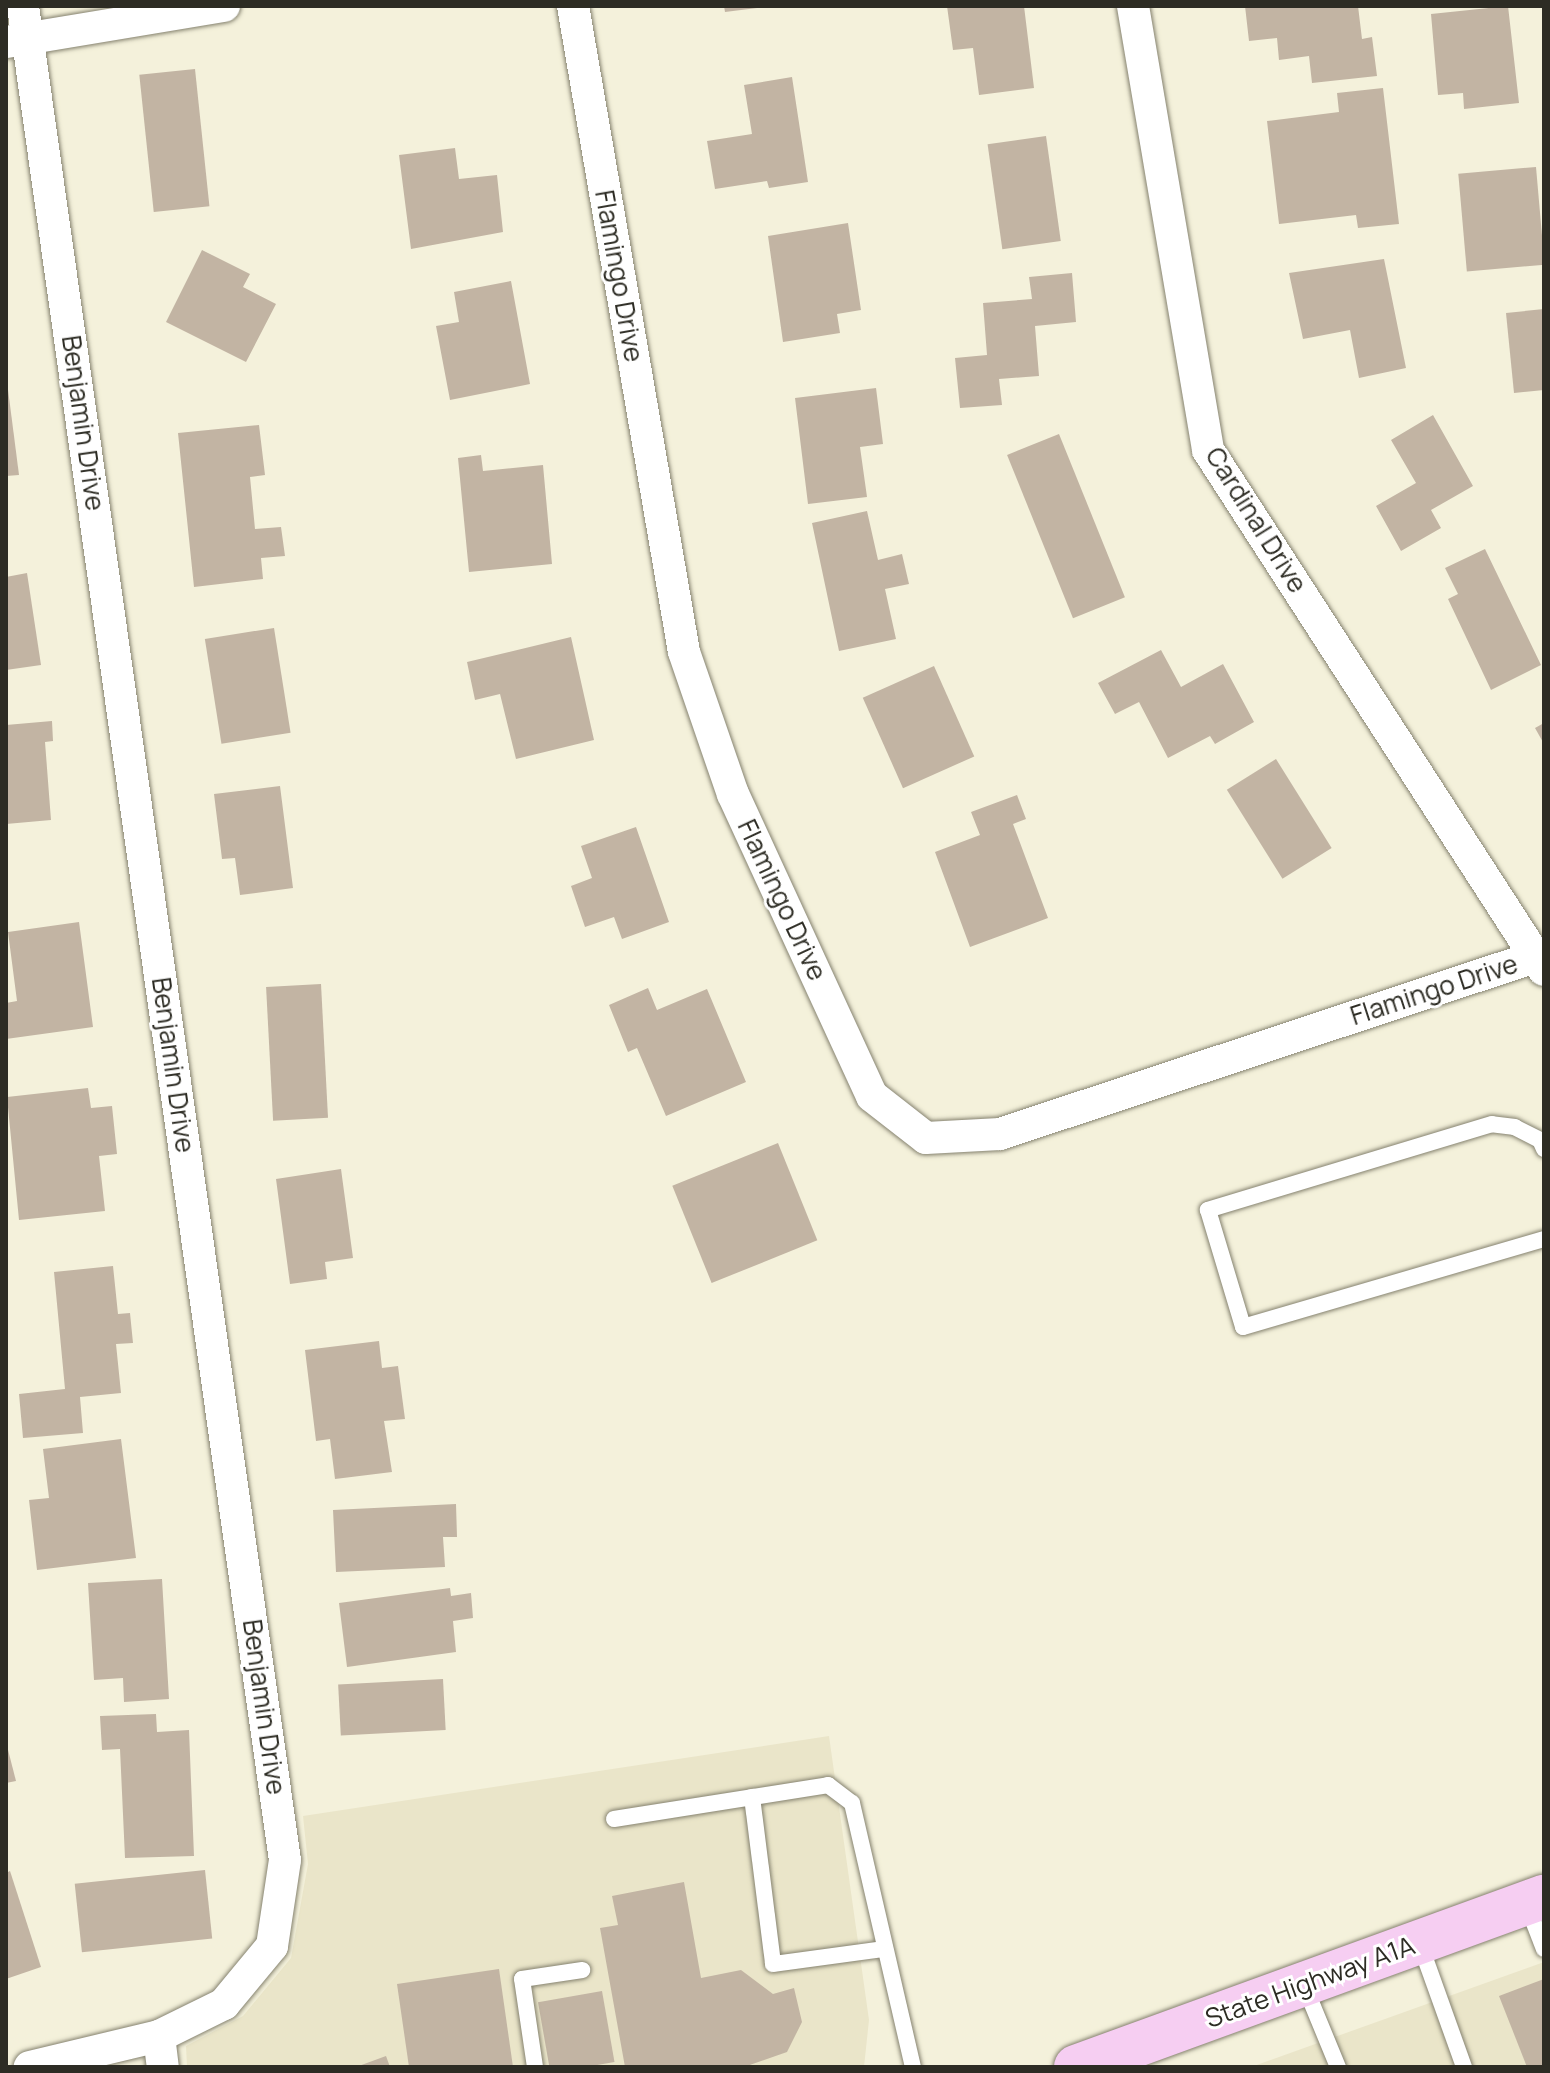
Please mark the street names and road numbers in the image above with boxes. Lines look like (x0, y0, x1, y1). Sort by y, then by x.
street label: Flamingo Drive (589, 188, 649, 364)
street label: Benjamin Drive (55, 333, 111, 513)
street label: Cardinal Drive (1199, 442, 1313, 598)
street label: Flamingo Drive (731, 815, 833, 985)
street label: Flamingo Drive (1346, 948, 1522, 1032)
street label: Benjamin Drive (145, 975, 201, 1155)
street label: Benjamin Drive (236, 1617, 292, 1797)
street label: State Highway A1A (1201, 1930, 1419, 2034)

